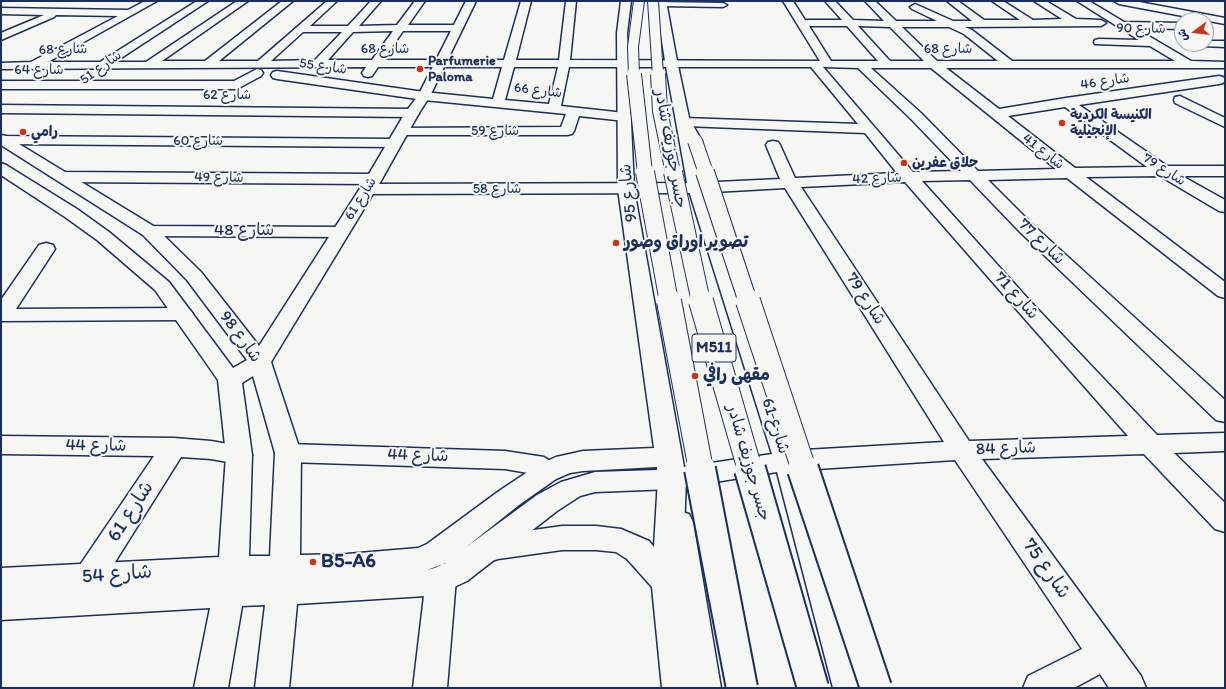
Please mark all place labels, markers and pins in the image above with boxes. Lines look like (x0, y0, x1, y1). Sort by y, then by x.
place label: Parfumerie Paloma (428, 53, 496, 86)
marker: Parfumerie Paloma (415, 64, 425, 74)
place label: الكنيسة الكردية الإنجيلية (1070, 107, 1152, 140)
marker: الكنيسة الكردية الإنجيلية (1057, 118, 1067, 128)
place label: رامي (31, 124, 58, 140)
marker: رامي (18, 127, 28, 137)
place label: حلاق عفرين (912, 155, 978, 171)
marker: حلاق عفرين (899, 158, 909, 168)
place label: تصوير اوراق وصور (624, 233, 748, 253)
marker: تصوير اوراق وصور (611, 238, 621, 248)
place label: مقهى رافي (703, 366, 770, 386)
marker: مقهى رافي (690, 371, 700, 381)
place label: B5-A6 (321, 550, 376, 574)
marker: B5-A6 (308, 557, 318, 567)

